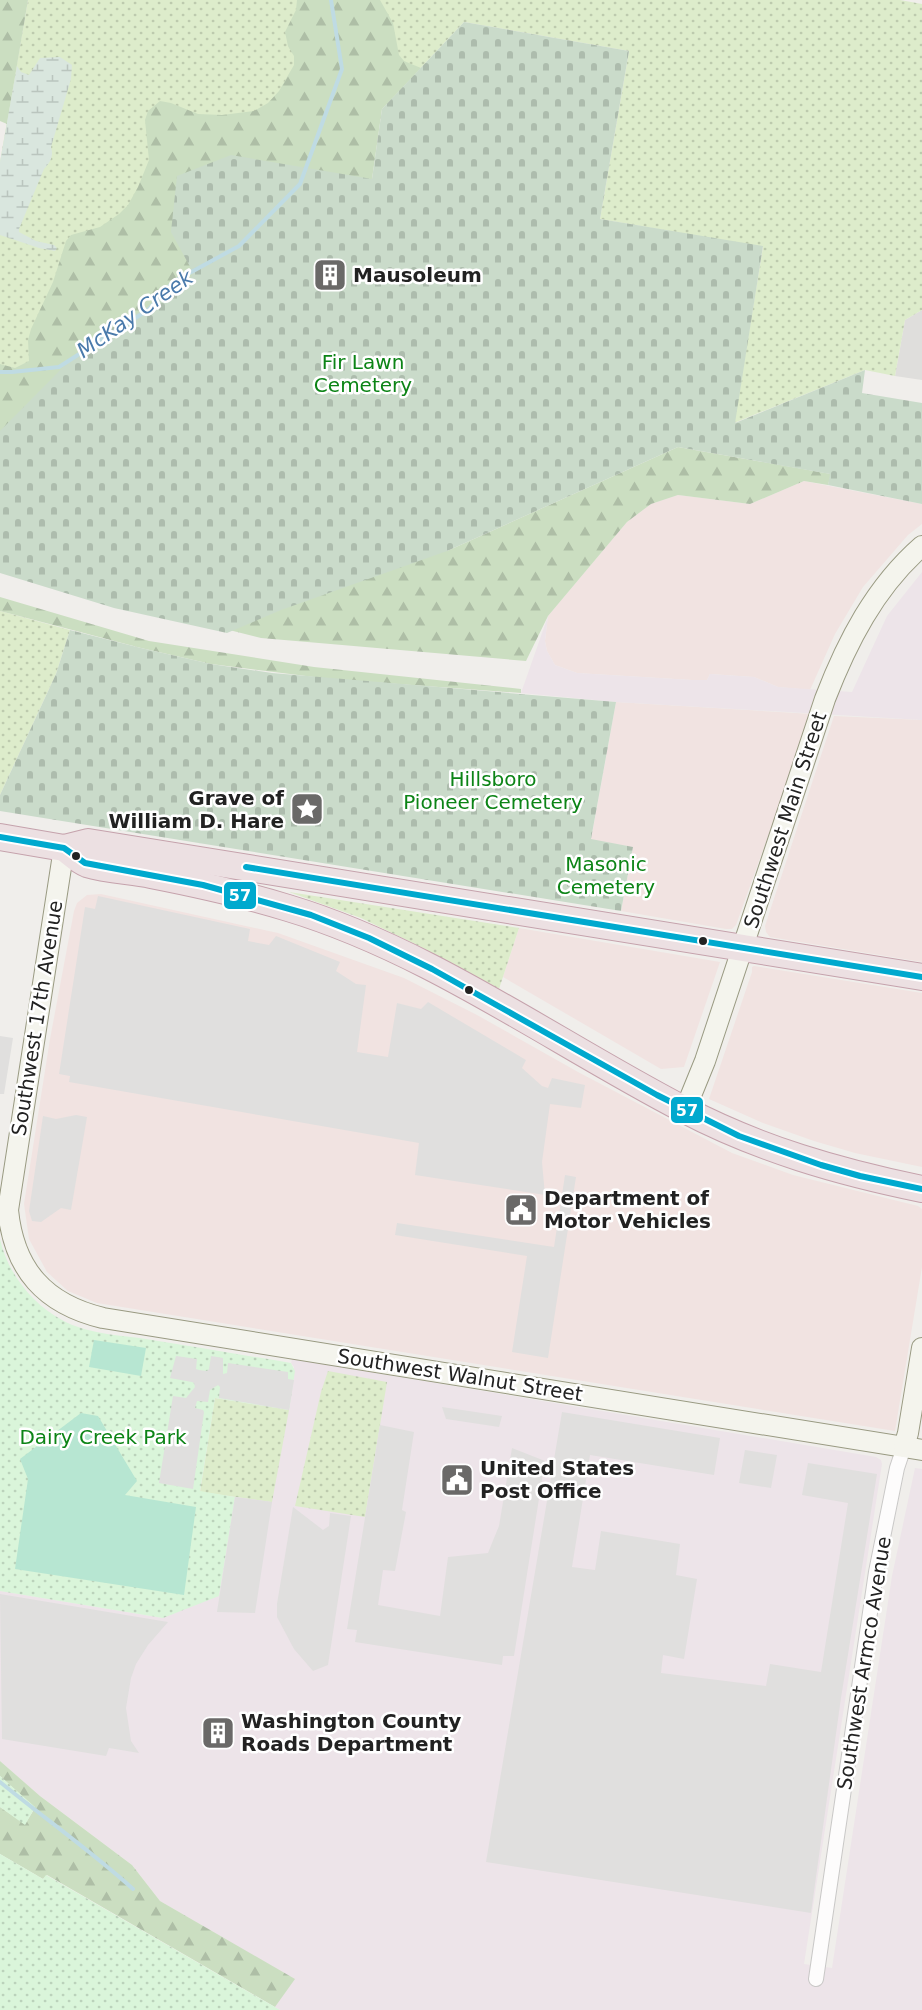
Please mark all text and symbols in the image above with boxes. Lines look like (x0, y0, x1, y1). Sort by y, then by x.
building icon: Mausoleum (312, 257, 348, 293)
place label: Mausoleum (353, 263, 482, 287)
water label: McKay Creek (72, 265, 198, 363)
park label: Fir Lawn Cemetery (314, 350, 412, 397)
street label: Southwest Main Street (739, 709, 831, 931)
park label: Hillsboro Pioneer Cemetery (403, 767, 583, 814)
place label: Grave of William D. Hare (108, 786, 284, 833)
place icon: Grave of William D. Hare (289, 791, 325, 827)
unlabelled marker (70, 850, 82, 862)
park label: Masonic Cemetery (557, 852, 655, 899)
line badge: 57 (223, 881, 257, 910)
text: 57 (229, 886, 251, 905)
street label: Southwest 17th Avenue (7, 899, 67, 1137)
unlabelled marker (697, 935, 709, 947)
unlabelled marker (463, 984, 475, 996)
line badge: 57 (670, 1096, 704, 1124)
text: 57 (676, 1101, 698, 1120)
place label: Department of Motor Vehicles (544, 1186, 711, 1233)
public building icon: Department of Motor Vehicles (503, 1192, 539, 1228)
street label: Southwest Walnut Street (336, 1344, 585, 1406)
park label: Dairy Creek Park (19, 1425, 187, 1449)
place label: United States Post Office (480, 1456, 634, 1503)
public building icon: United States Post Office (439, 1462, 475, 1498)
street label: Southwest Armco Avenue (832, 1535, 896, 1791)
place label: Washington County Roads Department (241, 1709, 461, 1756)
building icon: Washington County Roads Department (200, 1715, 236, 1751)

